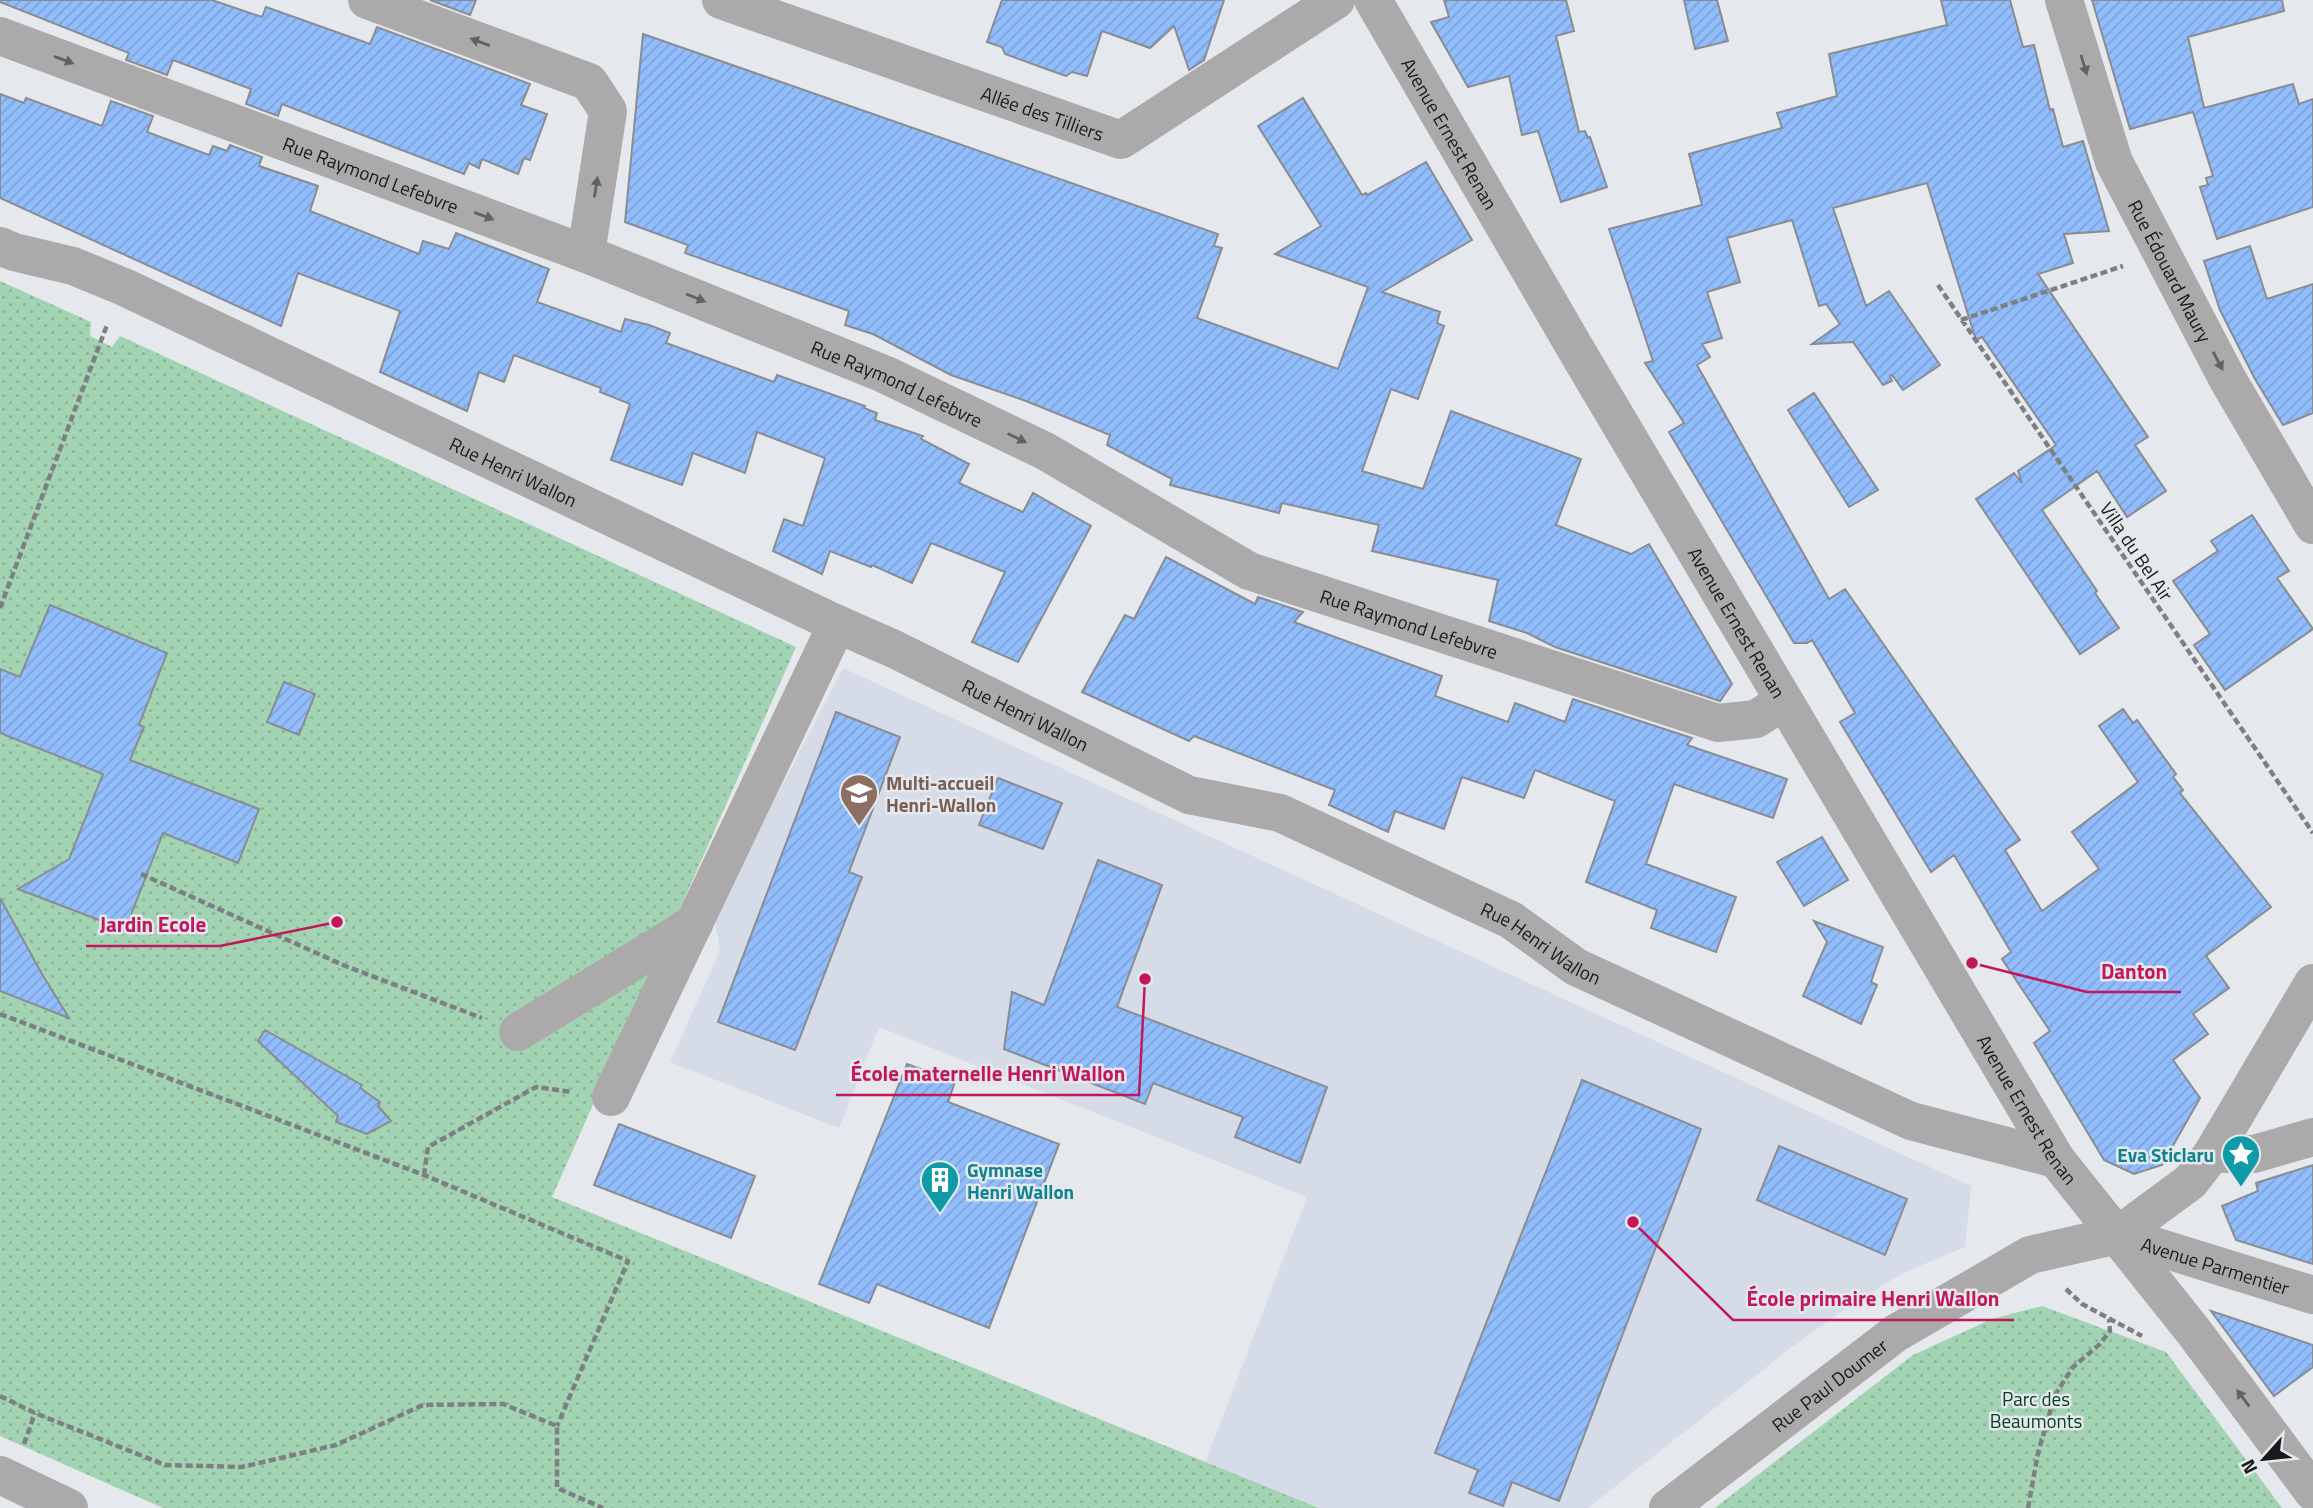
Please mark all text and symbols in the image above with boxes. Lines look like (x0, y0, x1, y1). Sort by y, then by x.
one-way arrow (470, 36, 491, 47)
street label: Avenue Ernest Renan (1395, 52, 1506, 215)
one-way arrow (53, 55, 74, 66)
one-way arrow (2080, 55, 2090, 76)
street label: Allée des Tilliers (977, 78, 1108, 148)
street label: Rue Raymond Lefebvre (279, 128, 463, 220)
one-way arrow (591, 176, 602, 198)
street label: Rue Édouard Maury (2121, 194, 2220, 347)
one-way arrow (473, 211, 494, 222)
one-way arrow (686, 293, 707, 304)
street label: Rue Raymond Lefebvre (807, 332, 988, 434)
one-way arrow (2212, 351, 2224, 371)
street label: Rue Henri Wallon (445, 429, 582, 514)
one-way arrow (1007, 432, 1027, 443)
street label: Villa du Bel Air (2093, 496, 2181, 607)
street label: Avenue Ernest Renan (1681, 541, 1794, 703)
street label: Rue Raymond Lefebvre (1316, 581, 1502, 665)
street label: Rue Henri Wallon (957, 671, 1094, 758)
place label: Multi-accueil Henri-Wallon (886, 768, 996, 819)
school or university icon: Multi-accueil Henri-Wallon (838, 772, 880, 827)
street label: Rue Henri Wallon (1476, 894, 1606, 991)
callout: Jardin Ecole (86, 904, 220, 946)
text: Jardin Ecole (100, 908, 206, 940)
callout: Danton (2087, 950, 2181, 992)
text: Danton (2101, 955, 2167, 987)
street label: Avenue Ernest Renan (1971, 1029, 2085, 1190)
callout: École maternelle Henri Wallon (836, 1053, 1139, 1095)
text: École maternelle Henri Wallon (851, 1057, 1125, 1089)
place icon: Eva Sticlaru (2220, 1133, 2262, 1188)
place label: Eva Sticlaru (2117, 1140, 2214, 1169)
place label: Gymnase Henri Wallon (967, 1155, 1074, 1206)
building icon: Gymnase Henri Wallon (919, 1159, 961, 1214)
street label: Avenue Parmentier (2138, 1229, 2294, 1302)
callout: École primaire Henri Wallon (1733, 1278, 2014, 1320)
text: École primaire Henri Wallon (1747, 1282, 1999, 1314)
street label: Rue Paul Doumer (1765, 1330, 1893, 1438)
park label: Parc des Beaumonts (1990, 1384, 2082, 1435)
one-way arrow (2236, 1389, 2250, 1407)
north arrow (2229, 1424, 2299, 1494)
text: N (2232, 1454, 2264, 1479)

